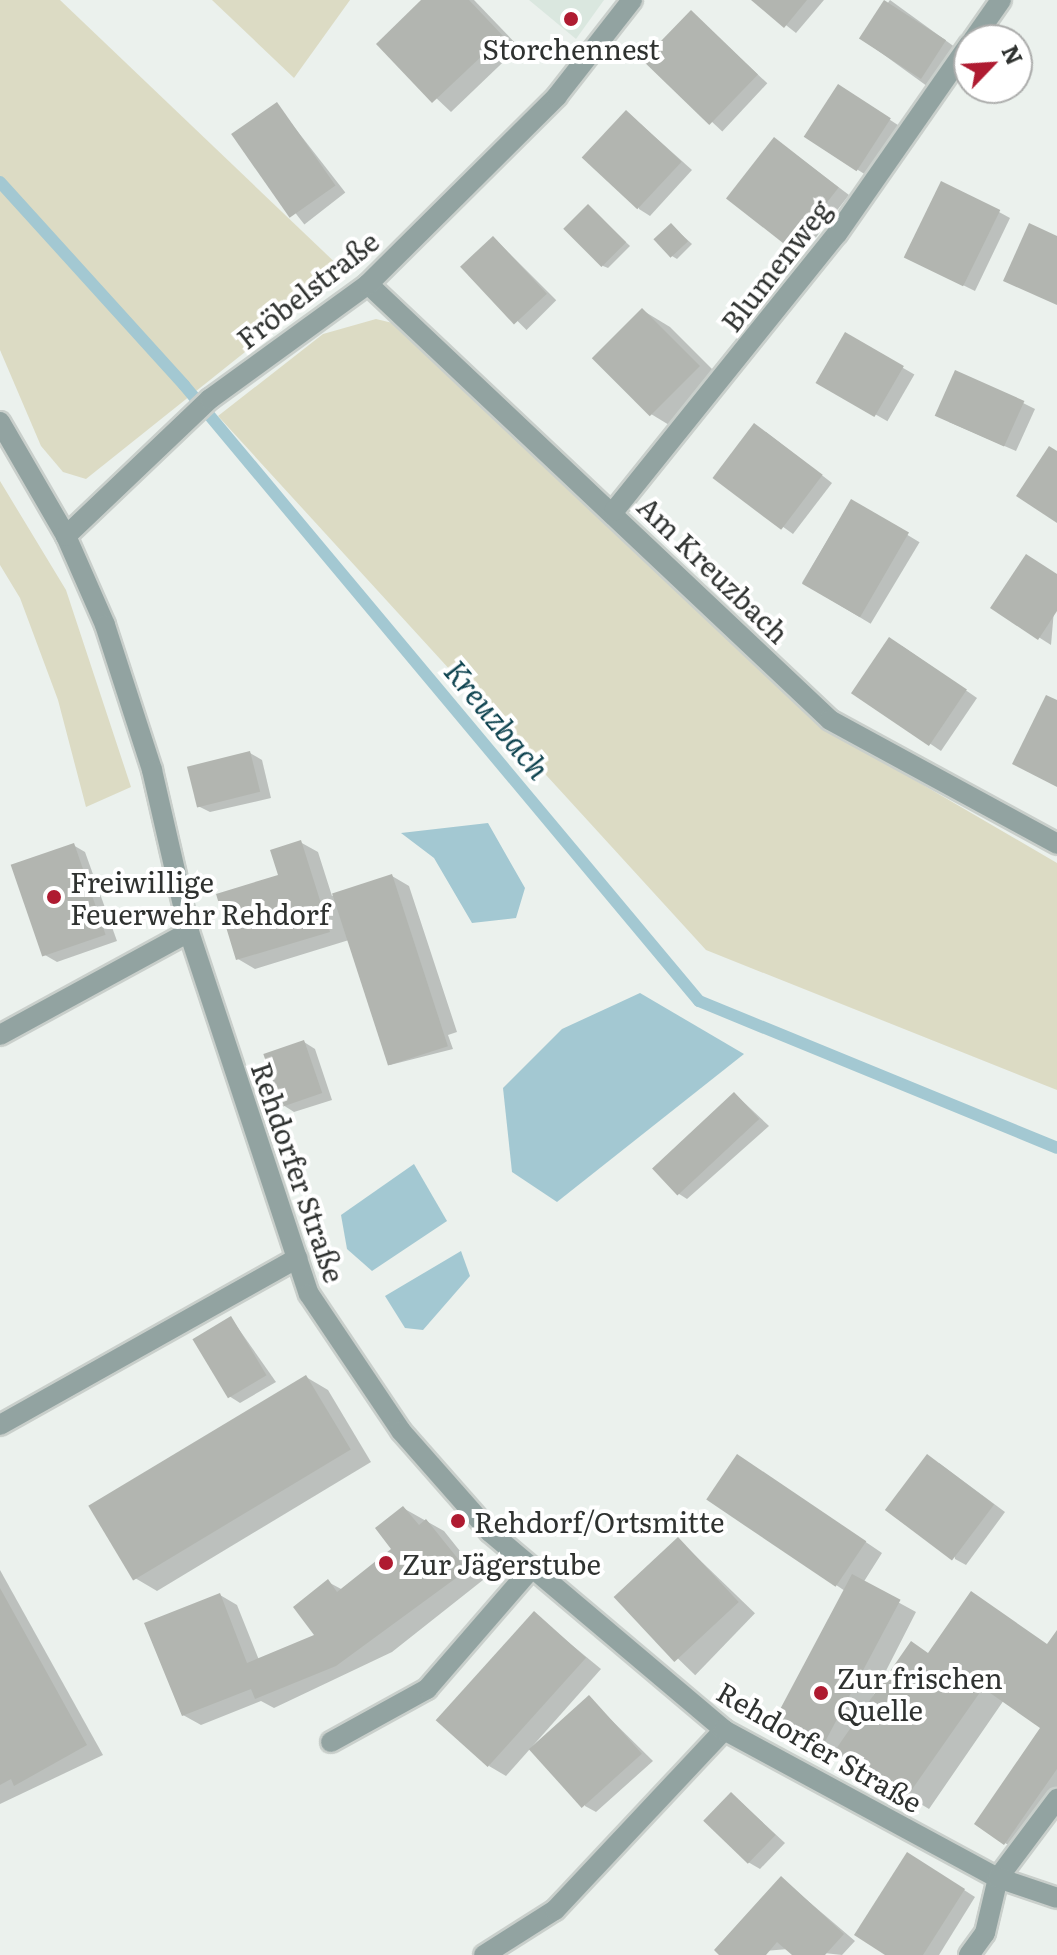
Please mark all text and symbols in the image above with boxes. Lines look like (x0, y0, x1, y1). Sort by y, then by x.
marker: Storchennest (562, 10, 580, 28)
north arrow (953, 24, 1033, 104)
place label: Storchennest (482, 31, 660, 65)
text: N (995, 39, 1032, 70)
street label: Blumenweg (713, 193, 837, 337)
street label: Fröbelstraße (229, 223, 385, 355)
street label: Am Kreuzbach (632, 489, 796, 649)
water label: Kreuzbach (438, 653, 558, 785)
place label: Freiwillige Feuerwehr Rehdorf (70, 864, 330, 930)
marker: Freiwillige Feuerwehr Rehdorf (45, 888, 63, 906)
street label: Rehdorfer Straße (246, 1057, 352, 1287)
place label: Rehdorf/Ortsmitte (474, 1504, 724, 1538)
marker: Rehdorf/Ortsmitte (449, 1512, 467, 1530)
place label: Zur Jägerstube (402, 1546, 601, 1580)
marker: Zur Jägerstube (377, 1554, 395, 1572)
place label: Zur frischen Quelle (837, 1660, 1003, 1726)
street label: Rehdorfer Straße (712, 1674, 928, 1818)
marker: Zur frischen Quelle (812, 1684, 830, 1702)

